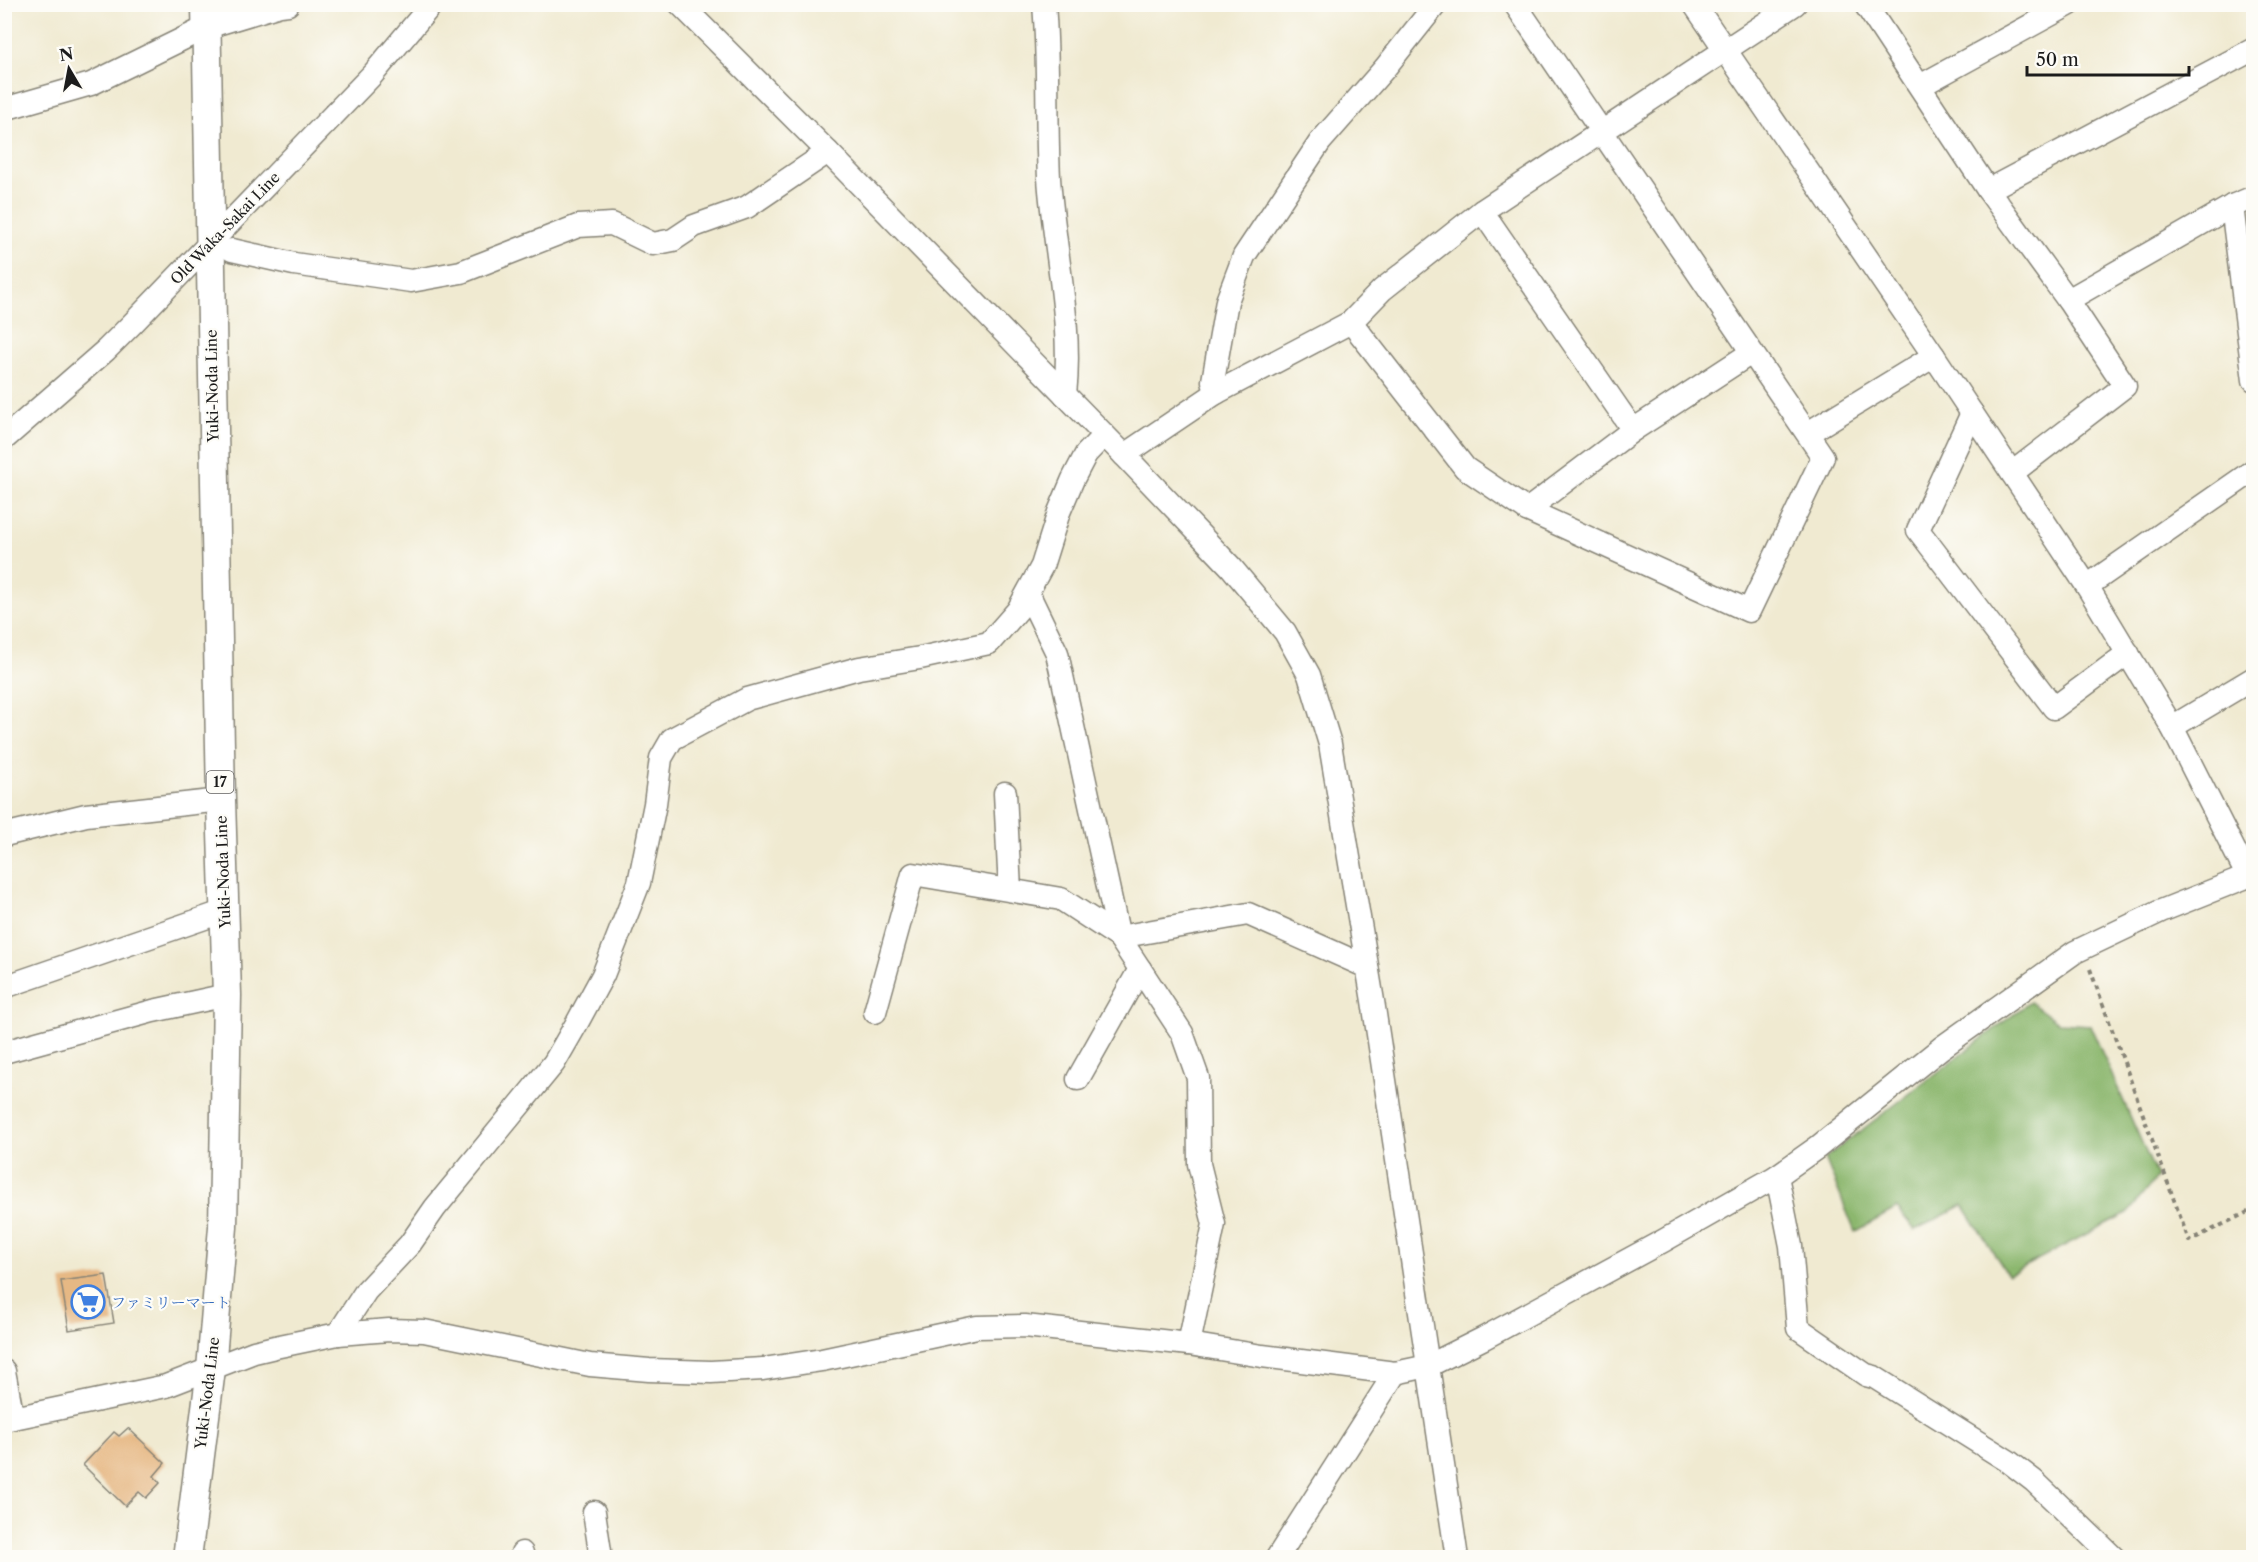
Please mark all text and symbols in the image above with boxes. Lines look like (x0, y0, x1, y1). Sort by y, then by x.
north arrow (39, 39, 99, 99)
scale bar (2027, 39, 2189, 77)
text: N (58, 43, 75, 65)
text: 50 m (2036, 49, 2079, 71)
street label: Old Waka-Sakai Line (166, 168, 284, 288)
street label: Yuki-Noda Line (202, 329, 223, 444)
road number: 17 (206, 771, 234, 793)
street label: Yuki-Noda Line (212, 815, 234, 930)
supermarket icon: ファミリーマート (70, 1284, 106, 1320)
place label: ファミリーマート (111, 1293, 231, 1312)
street label: Yuki-Noda Line (191, 1336, 223, 1451)

